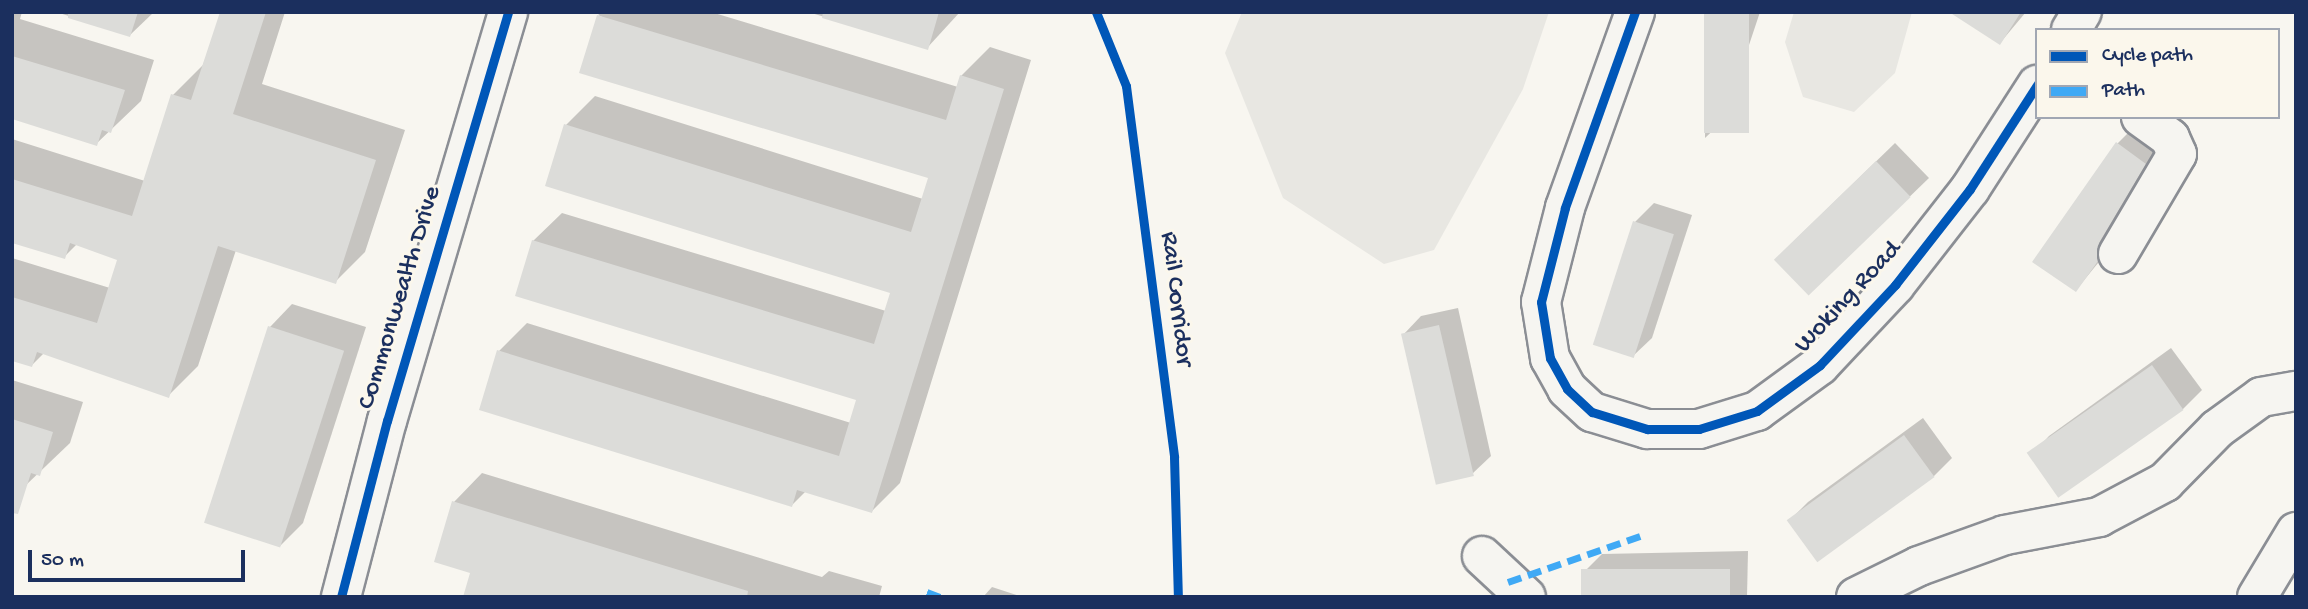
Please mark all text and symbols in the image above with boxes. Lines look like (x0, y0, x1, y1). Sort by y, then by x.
legend (2035, 28, 2280, 119)
text: Cycle path (2102, 44, 2193, 69)
text: Path (2102, 79, 2145, 104)
street label: Commonwealth Drive (352, 183, 450, 413)
street label: Rail Corridor (1151, 230, 1199, 368)
street label: Woking Road (1789, 235, 1909, 361)
scale bar (32, 536, 248, 580)
text: 50 m (41, 549, 84, 574)

